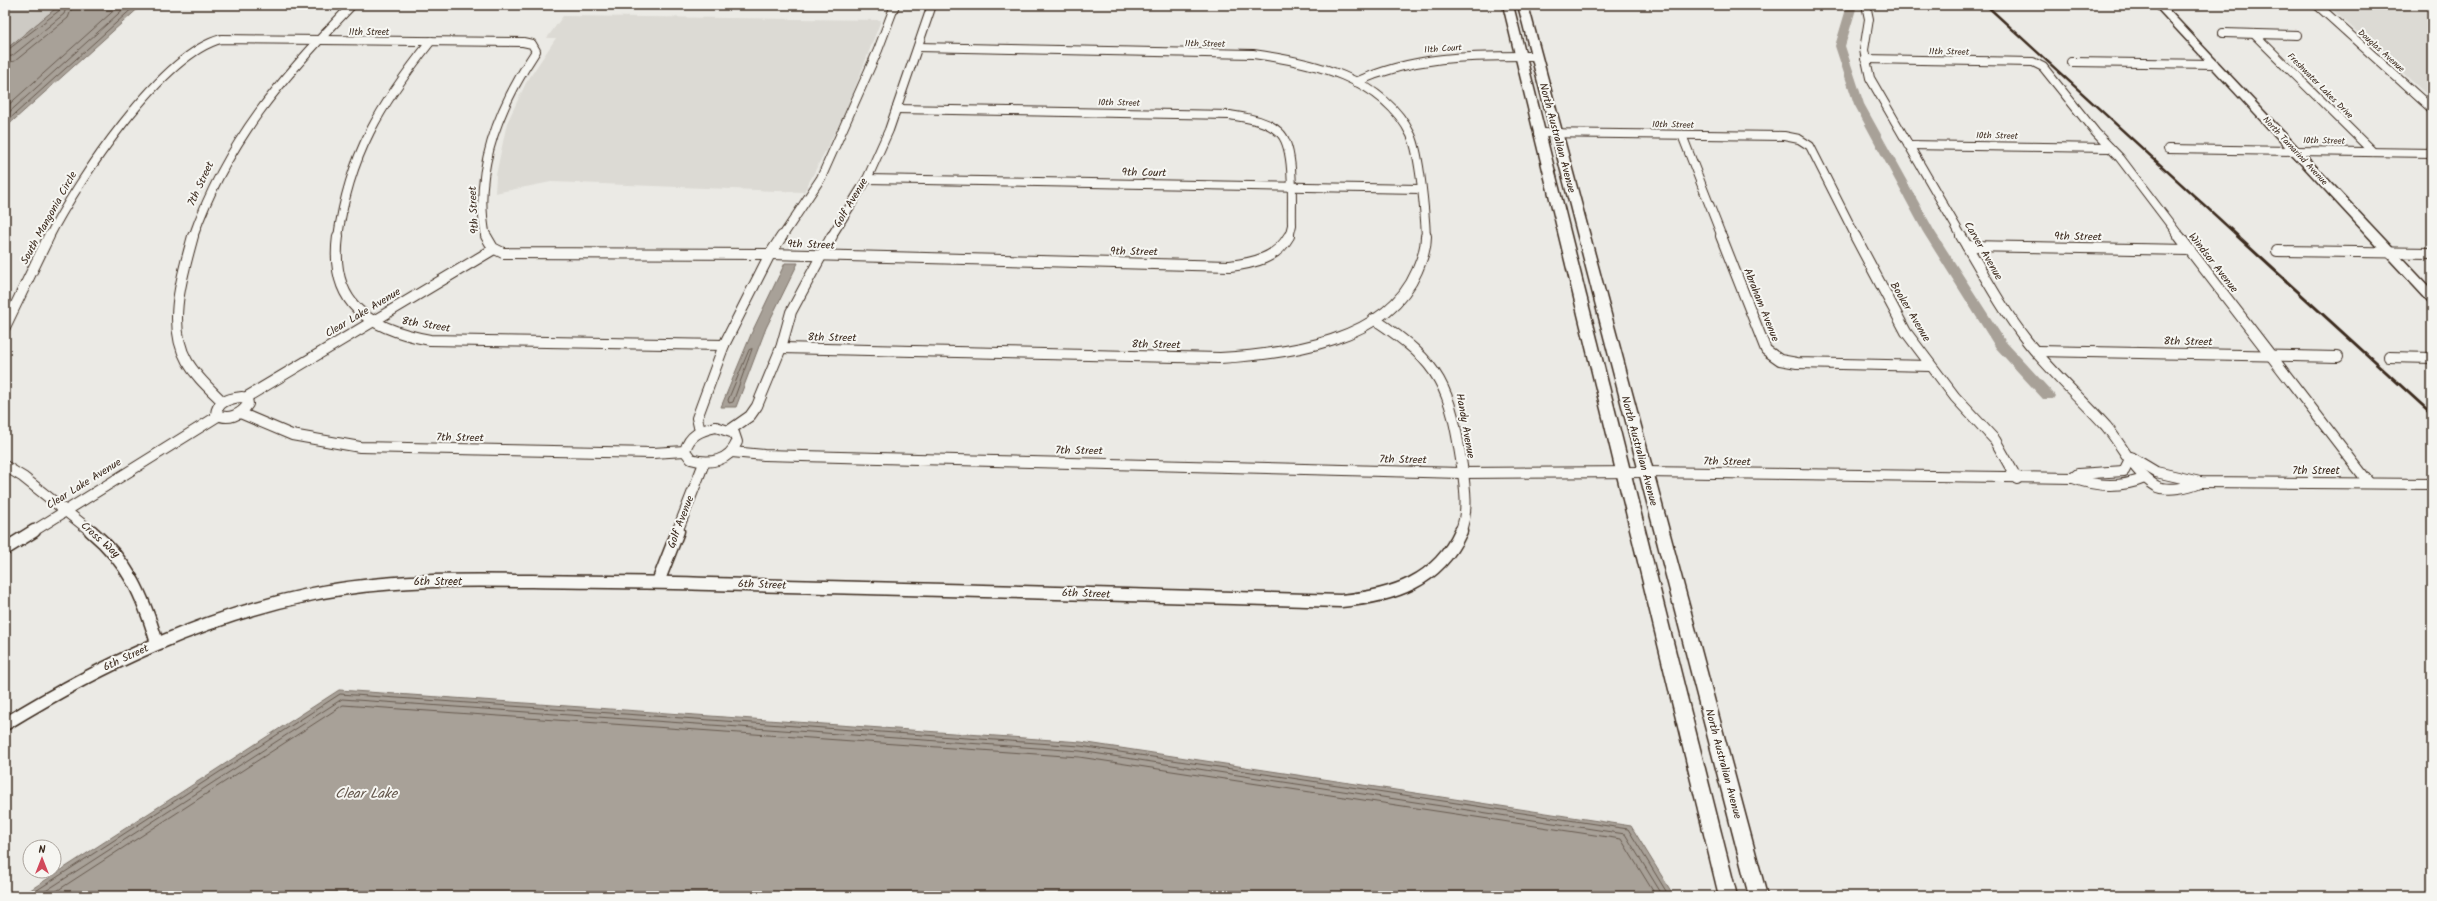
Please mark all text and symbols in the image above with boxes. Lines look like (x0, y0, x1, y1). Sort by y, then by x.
street label: 11th Street (349, 25, 390, 40)
street label: Douglas Avenue (2354, 26, 2408, 76)
street label: 11th Street (1185, 36, 1226, 52)
street label: 11th Court (1424, 40, 1463, 58)
street label: 11th Street (1929, 44, 1970, 60)
street label: Freshwater Lakes Drive (2283, 49, 2357, 123)
street label: North Australian Avenue (1534, 81, 1580, 195)
street label: 10th Street (1098, 95, 1141, 111)
street label: North Tamarind Avenue (2259, 113, 2331, 189)
street label: 10th Street (1652, 117, 1695, 133)
street label: 10th Street (1976, 128, 2019, 144)
street label: 10th Street (2303, 133, 2346, 149)
street label: 7th Street (183, 158, 220, 209)
street label: 9th Court (1121, 164, 1167, 182)
street label: South Mangonia Circle (16, 168, 82, 268)
street label: Golf Avenue (829, 175, 873, 231)
street label: 9th Street (464, 185, 484, 234)
street label: Carver Avenue (1959, 218, 2007, 284)
street label: 9th Street (2054, 228, 2103, 246)
street label: Windsor Avenue (2184, 229, 2242, 297)
street label: 9th Street (787, 235, 836, 255)
street label: 9th Street (1110, 243, 1159, 261)
street label: Abraham Avenue (1738, 266, 1784, 345)
street label: Booker Avenue (1885, 278, 1935, 346)
street label: Clear Lake Avenue (322, 283, 404, 343)
street label: 8th Street (400, 312, 452, 338)
street label: 8th Street (807, 329, 857, 347)
street label: 8th Street (2163, 333, 2213, 351)
street label: 8th Street (1131, 336, 1181, 354)
street label: Handy Avenue (1450, 392, 1480, 460)
street label: North Australian Avenue (1616, 394, 1662, 508)
street label: 7th Street (436, 429, 485, 447)
street label: 7th Street (1055, 442, 1104, 460)
street label: 7th Street (1379, 451, 1428, 469)
street label: 7th Street (1703, 453, 1752, 471)
street label: Clear Lake Avenue (43, 454, 125, 514)
street label: 7th Street (2292, 462, 2341, 480)
street label: Golf Avenue (663, 493, 699, 551)
street label: Cross Way (76, 517, 124, 563)
street label: 6th Street (414, 573, 463, 591)
street label: 6th Street (737, 575, 787, 595)
street label: 6th Street (1061, 584, 1111, 604)
street label: 6th Street (100, 639, 152, 676)
street label: North Australian Avenue (1700, 707, 1746, 821)
water label: Clear Lake (335, 783, 399, 805)
north arrow (22, 839, 62, 879)
text: N (39, 841, 46, 859)

